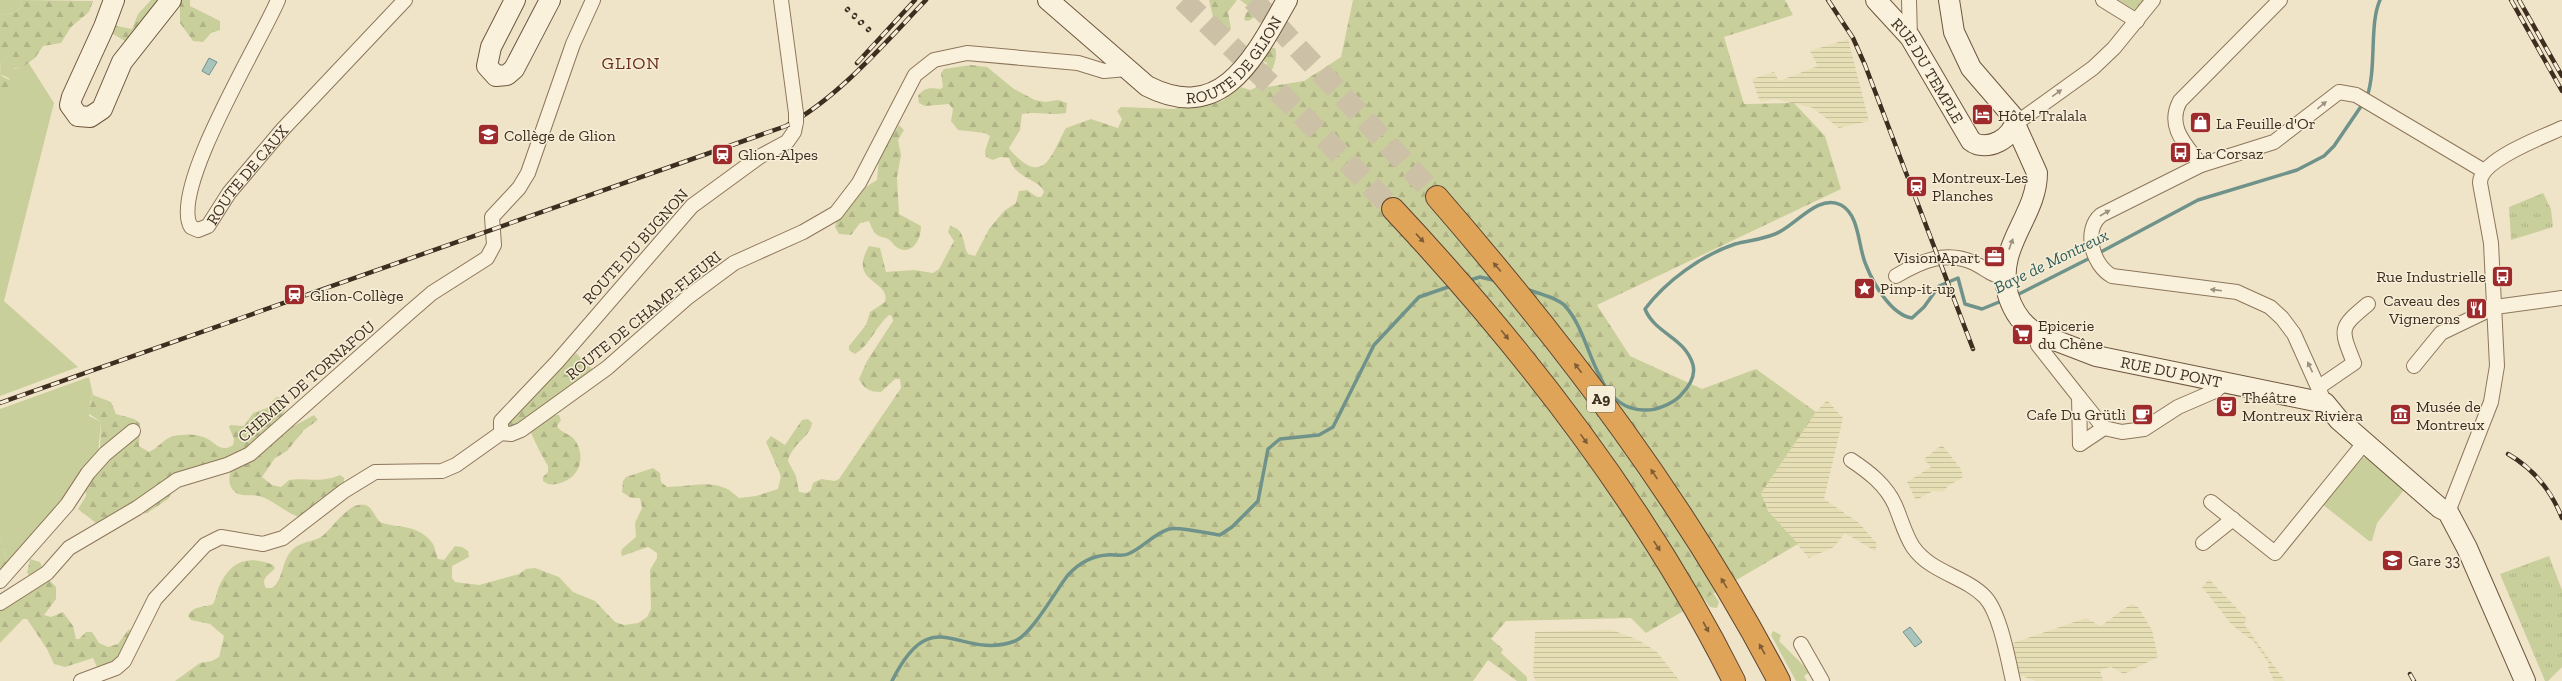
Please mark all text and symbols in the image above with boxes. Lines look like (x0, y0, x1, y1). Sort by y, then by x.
street label: ROUTE DE GLION (1186, 13, 1286, 108)
street label: RUE DU TEMPLE (1887, 14, 1967, 127)
district label: GLION (602, 52, 661, 74)
one-way arrow (2052, 89, 2063, 97)
one-way arrow (2316, 100, 2327, 109)
hotel icon: Hôtel Tralala (1969, 102, 1995, 128)
place label: Hôtel Tralala (1998, 106, 2087, 125)
shop icon: La Feuille d'Or (2188, 110, 2214, 136)
place label: La Feuille d'Or (2216, 114, 2316, 133)
street label: ROUTE DE CAUX (202, 121, 292, 228)
school or university icon: Collège de Glion (476, 122, 502, 148)
place label: Collège de Glion (504, 126, 616, 145)
bus stop icon: La Corsaz (2168, 140, 2194, 166)
station icon: Glion-Alpes (709, 141, 735, 167)
place label: La Corsaz (2196, 144, 2264, 163)
place label: Glion-Alpes (738, 145, 818, 164)
place label: Montreux-Les Planches (1932, 168, 2028, 205)
station icon: Montreux-Les Planches (1904, 173, 1930, 199)
street label: ROUTE DU BUGNON (579, 185, 692, 308)
one-way arrow (2099, 210, 2111, 217)
water label: Baye de Montreux (1991, 225, 2111, 297)
one-way arrow (1415, 233, 1424, 242)
one-way arrow (2009, 238, 2015, 250)
office icon: Vision Apart (1982, 244, 2008, 270)
street label: ROUTE DE CHAMP-FLEURI (562, 247, 725, 384)
place label: Vision Apart (1893, 248, 1980, 267)
one-way arrow (1492, 262, 1501, 272)
bus stop icon: Rue Industrielle (2489, 263, 2515, 289)
place label: Rue Industrielle (2376, 267, 2486, 286)
place icon: Pimp-it-up (1852, 275, 1878, 301)
place label: Pimp-it-up (1880, 279, 1955, 298)
station icon: Glion-Collège (281, 282, 307, 308)
place label: Glion-Collège (310, 286, 403, 305)
one-way arrow (2210, 287, 2222, 293)
place label: Caveau des Vignerons (2383, 291, 2460, 328)
restaurant icon: Caveau des Vignerons (2463, 296, 2489, 322)
place label: Epicerie du Chêne (2038, 316, 2103, 353)
street label: CHEMIN DE TORNAFOU (234, 317, 379, 446)
supermarket icon: Epicerie du Chêne (2009, 321, 2035, 347)
one-way arrow (1501, 330, 1510, 341)
street label: RUE DU PONT (2119, 352, 2224, 392)
one-way arrow (2307, 361, 2313, 373)
one-way arrow (1574, 363, 1582, 374)
road number: A9 (1587, 386, 1615, 412)
place label: Théâtre Montreux Riviera (2242, 388, 2363, 425)
theatre icon: Théâtre Montreux Riviera (2214, 393, 2240, 419)
place label: Musée de Montreux (2416, 397, 2485, 434)
cafe icon: Cafe Du Grütli (2129, 401, 2155, 427)
museum icon: Musée de Montreux (2388, 402, 2414, 428)
place label: Cafe Du Grütli (2026, 405, 2127, 424)
one-way arrow (1580, 433, 1589, 444)
one-way arrow (1650, 469, 1658, 479)
one-way arrow (1654, 540, 1661, 552)
school or university icon: Gare 33 (2380, 547, 2406, 573)
place label: Gare 33 (2408, 551, 2460, 570)
one-way arrow (1721, 577, 1728, 589)
one-way arrow (1703, 621, 1709, 633)
one-way arrow (1759, 643, 1765, 654)

